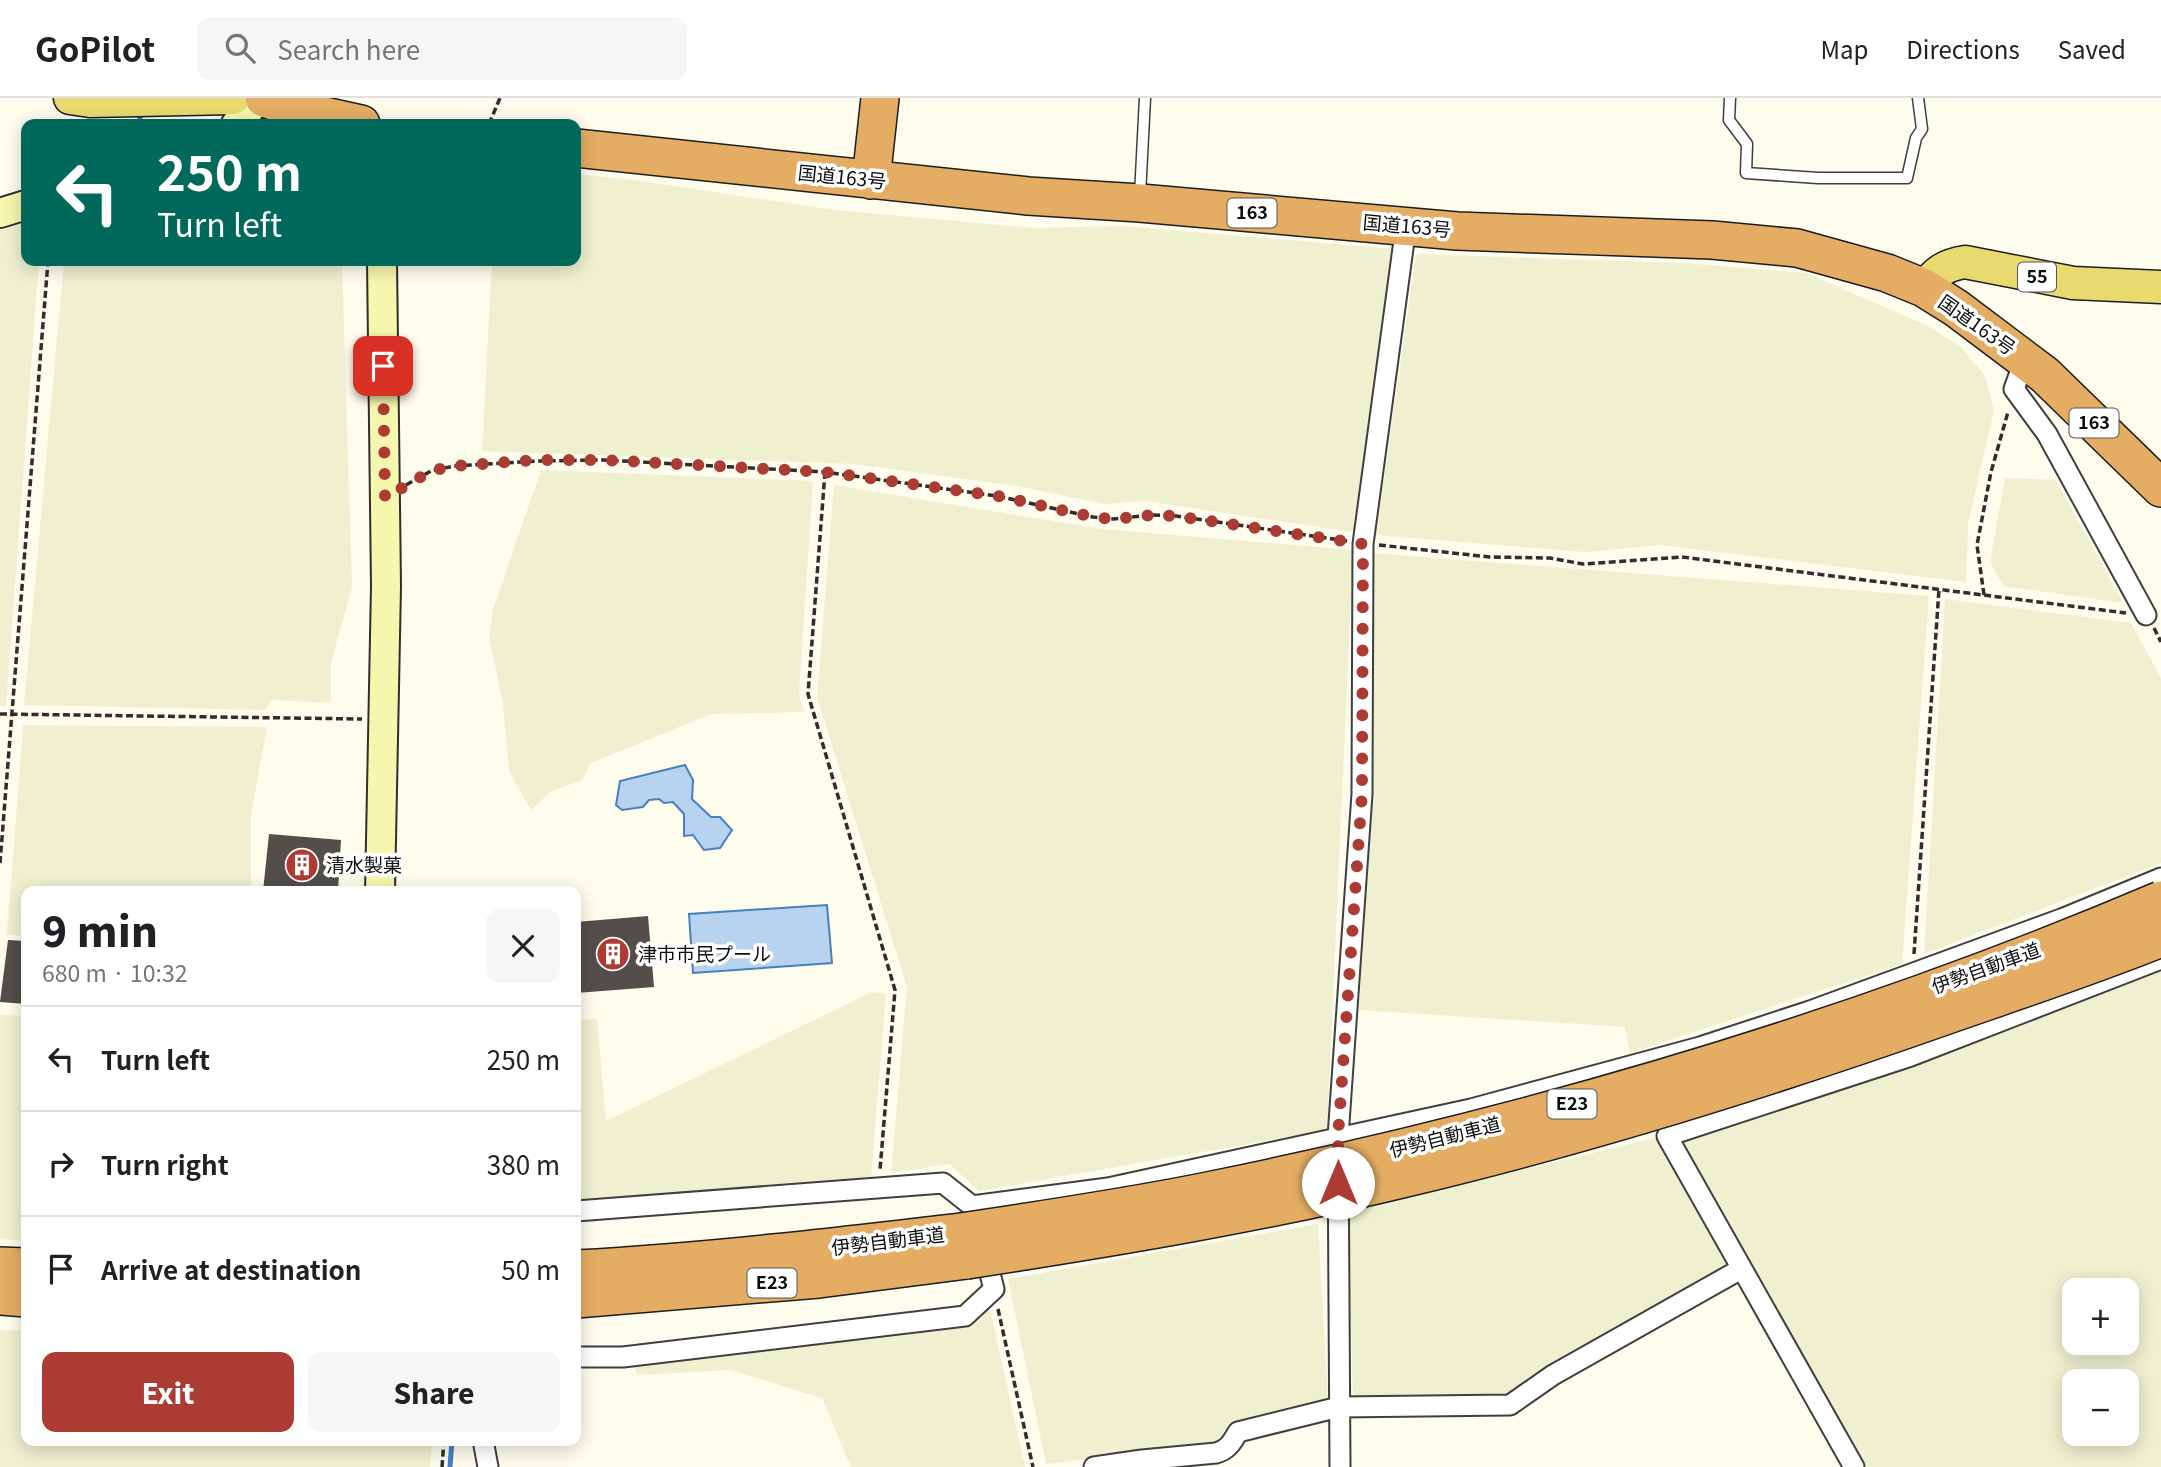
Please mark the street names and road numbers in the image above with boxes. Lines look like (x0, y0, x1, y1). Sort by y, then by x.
street label: 国道163号 (797, 157, 888, 194)
road number: 163 (1228, 198, 1276, 228)
street label: 国道163号 (1362, 207, 1452, 242)
road number: 55 (2018, 262, 2056, 292)
street label: 国道163号 (1934, 287, 2022, 360)
road number: 163 (2070, 408, 2118, 438)
street label: 伊勢自動車道 (1927, 934, 2044, 999)
road number: E23 (1548, 1090, 1596, 1119)
street label: 伊勢自動車道 (1386, 1109, 1503, 1162)
street label: 伊勢自動車道 (830, 1219, 946, 1260)
road number: E23 (748, 1268, 796, 1298)

